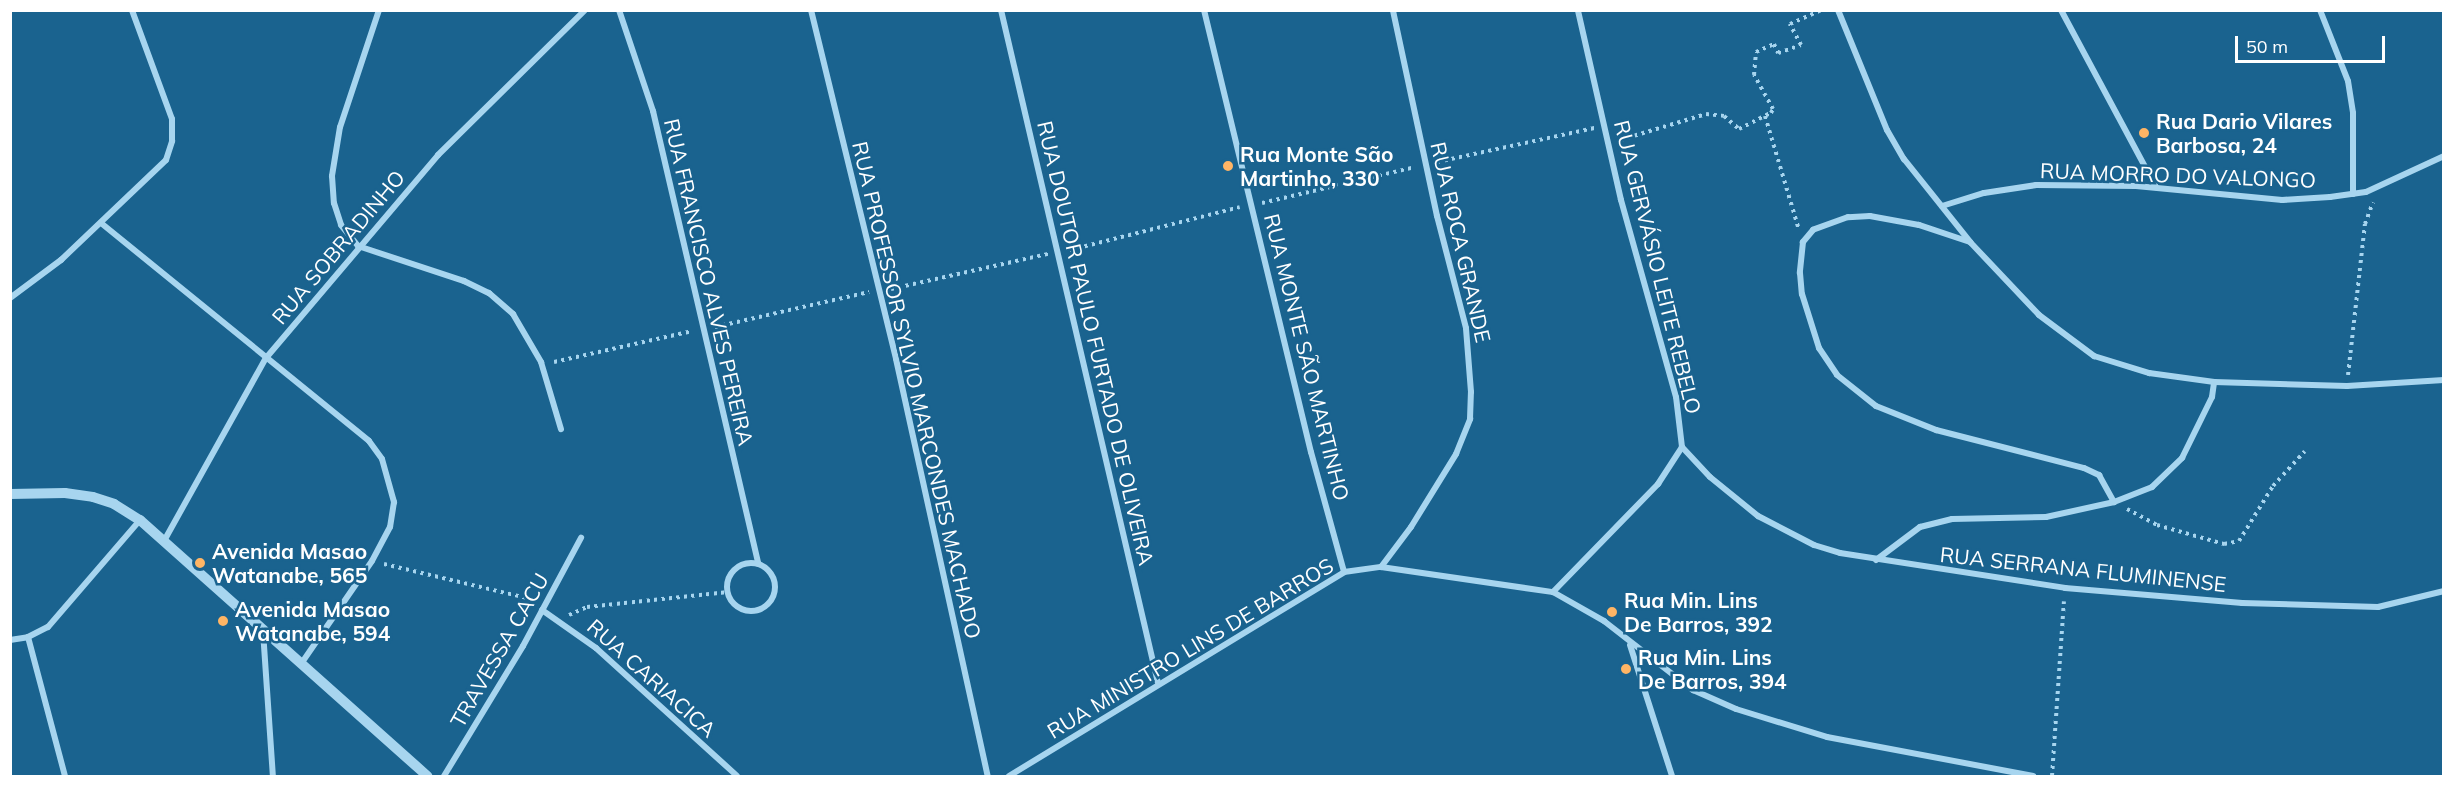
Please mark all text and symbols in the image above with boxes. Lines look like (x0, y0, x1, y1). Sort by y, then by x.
scale bar (2238, 24, 2388, 62)
text: 50 m (2246, 35, 2288, 58)
place label: Rua Dario Vilares Barbosa, 24 (2156, 108, 2332, 158)
street label: RUA FRANCISCO ALVES PEREIRA (659, 116, 759, 448)
street label: RUA DOUTOR PAULO FURTADO DE OLIVEIRA (1033, 118, 1159, 568)
street label: RUA GERVÁSIO LEITE REBELO (1609, 118, 1707, 416)
marker: Rua Dario Vilares Barbosa, 24 (2137, 126, 2151, 140)
street label: RUA PROFESSOR SYLVIO MARCONDES MACHADO (847, 139, 987, 641)
street label: RUA ROCA GRANDE (1426, 139, 1496, 345)
place label: Rua Monte São Martinho, 330 (1240, 141, 1394, 191)
street label: RUA MORRO DO VALONGO (2040, 158, 2316, 192)
marker: Rua Monte São Martinho, 330 (1221, 159, 1235, 173)
street label: RUA SOBRADINHO (266, 165, 410, 329)
street label: RUA MONTE SÃO MARTINHO (1259, 211, 1355, 503)
place label: Avenida Masao Watanabe, 565 (212, 538, 367, 588)
street label: RUA SERRANA FLUMINENSE (1939, 541, 2227, 597)
street label: RUA MINISTRO LINS DE BARROS (1042, 552, 1338, 744)
marker: Avenida Masao Watanabe, 565 (193, 556, 207, 570)
street label: TRAVESSA CACU (445, 568, 553, 732)
place label: Rua Min. Lins De Barros, 392 (1624, 587, 1773, 637)
place label: Avenida Masao Watanabe, 594 (235, 596, 390, 646)
marker: Rua Min. Lins De Barros, 392 (1605, 605, 1619, 619)
marker: Avenida Masao Watanabe, 594 (216, 614, 230, 628)
street label: RUA CARIACICA (582, 614, 722, 742)
place label: Rua Min. Lins De Barros, 394 (1638, 644, 1787, 694)
marker: Rua Min. Lins De Barros, 394 (1619, 662, 1633, 676)

